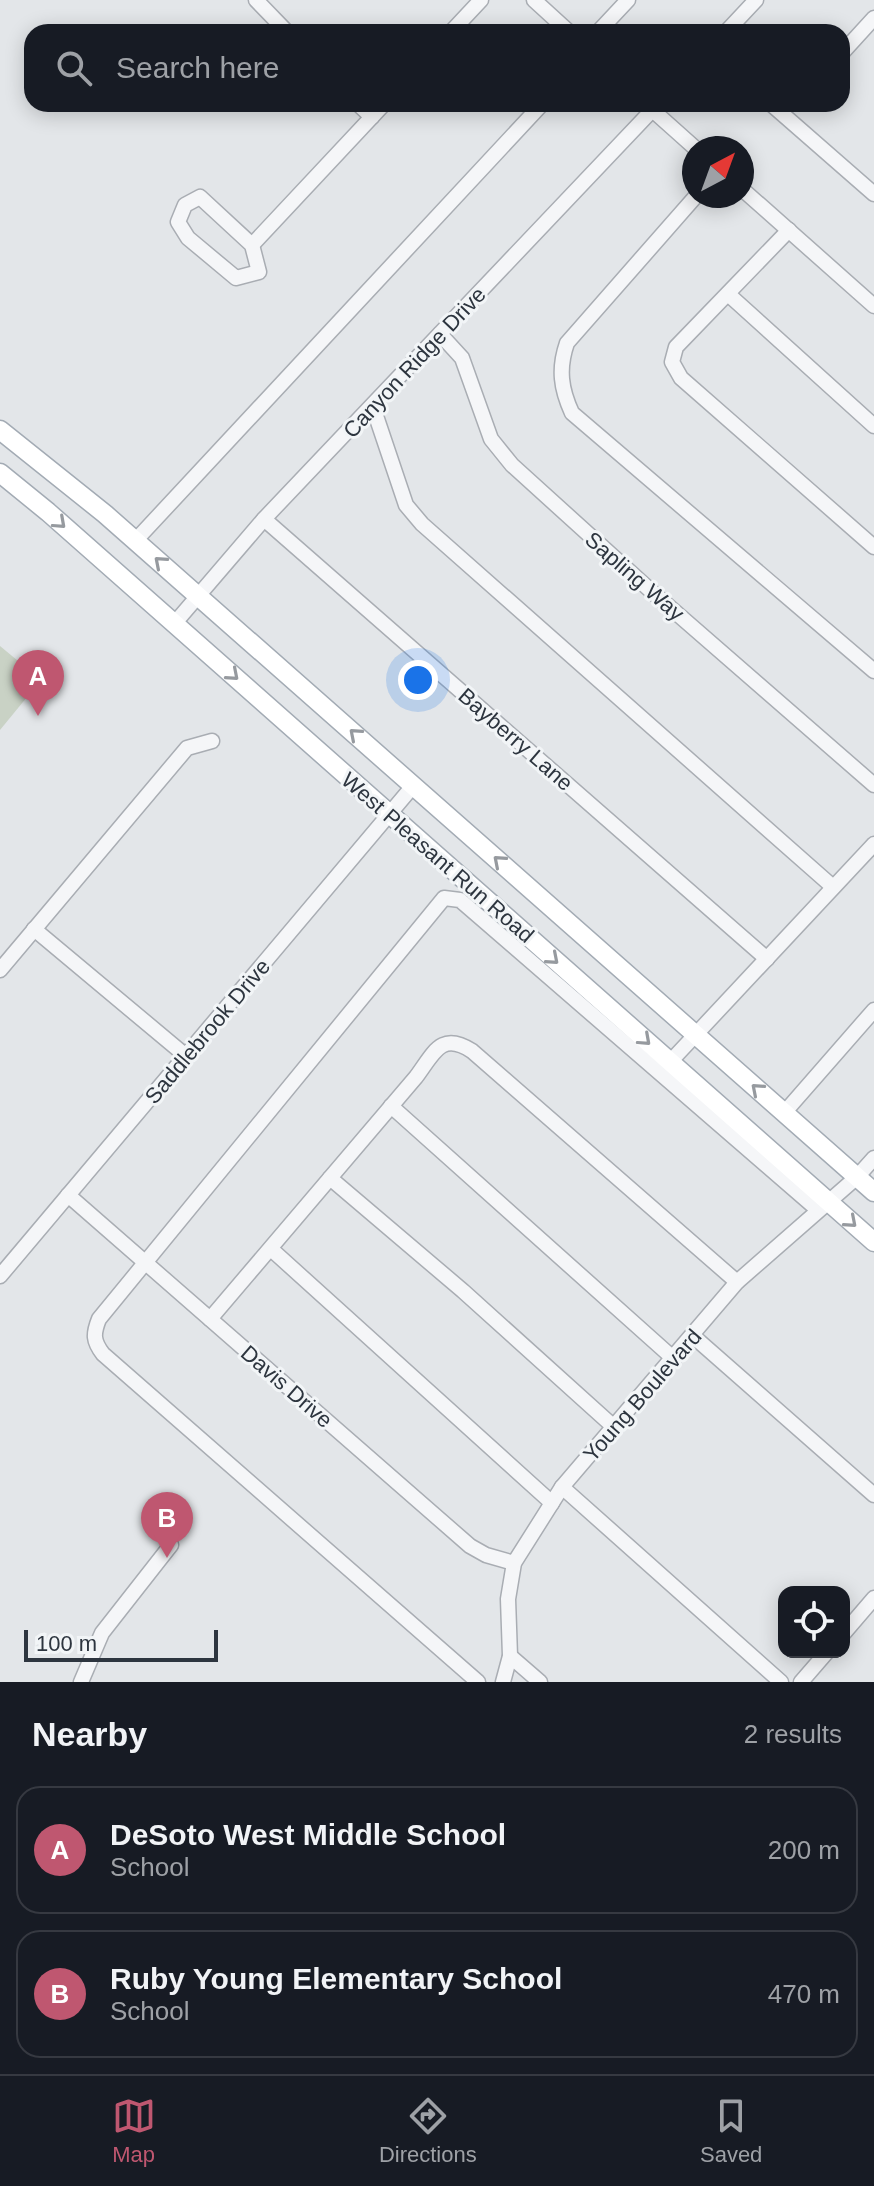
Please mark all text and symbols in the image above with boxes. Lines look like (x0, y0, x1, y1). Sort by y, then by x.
search box (24, 24, 850, 112)
icon: search (52, 46, 96, 90)
text: Search here (116, 51, 279, 84)
north arrow (682, 136, 754, 208)
street label: Canyon Ridge Drive (338, 282, 491, 443)
one-way arrow (51, 513, 66, 527)
street label: Sapling Way (580, 527, 689, 626)
one-way arrow (154, 557, 169, 572)
pin: A (12, 650, 64, 716)
your location (398, 660, 438, 700)
one-way arrow (223, 665, 238, 680)
street label: Bayberry Lane (453, 683, 578, 796)
one-way arrow (349, 729, 364, 744)
street label: West Pleasant Run Road (336, 767, 539, 948)
one-way arrow (493, 856, 508, 871)
one-way arrow (544, 949, 559, 963)
street label: Saddlebrook Drive (140, 954, 275, 1109)
one-way arrow (636, 1030, 651, 1045)
one-way arrow (751, 1084, 766, 1098)
one-way arrow (842, 1212, 857, 1227)
street label: Young Boulevard (578, 1324, 707, 1466)
street label: Davis Drive (236, 1340, 337, 1433)
pin: B (141, 1492, 193, 1558)
map controls (778, 1586, 850, 1658)
button: locate (778, 1586, 850, 1658)
scale bar (24, 1626, 218, 1662)
text: 100 m (36, 1631, 97, 1656)
text: Nearby (32, 1715, 147, 1753)
text: 2 results (744, 1719, 842, 1749)
text: DeSoto West Middle School (110, 1818, 506, 1851)
text: A (51, 1835, 69, 1865)
text: 200 m (768, 1835, 840, 1865)
text: School (110, 1852, 190, 1882)
text: Ruby Young Elementary School (110, 1962, 562, 1995)
text: B (51, 1979, 69, 2009)
text: 470 m (768, 1979, 840, 2009)
text: School (110, 1996, 190, 2026)
tab: Map (112, 2094, 156, 2168)
tab: Directions (379, 2094, 477, 2168)
tab: Saved (700, 2094, 762, 2168)

